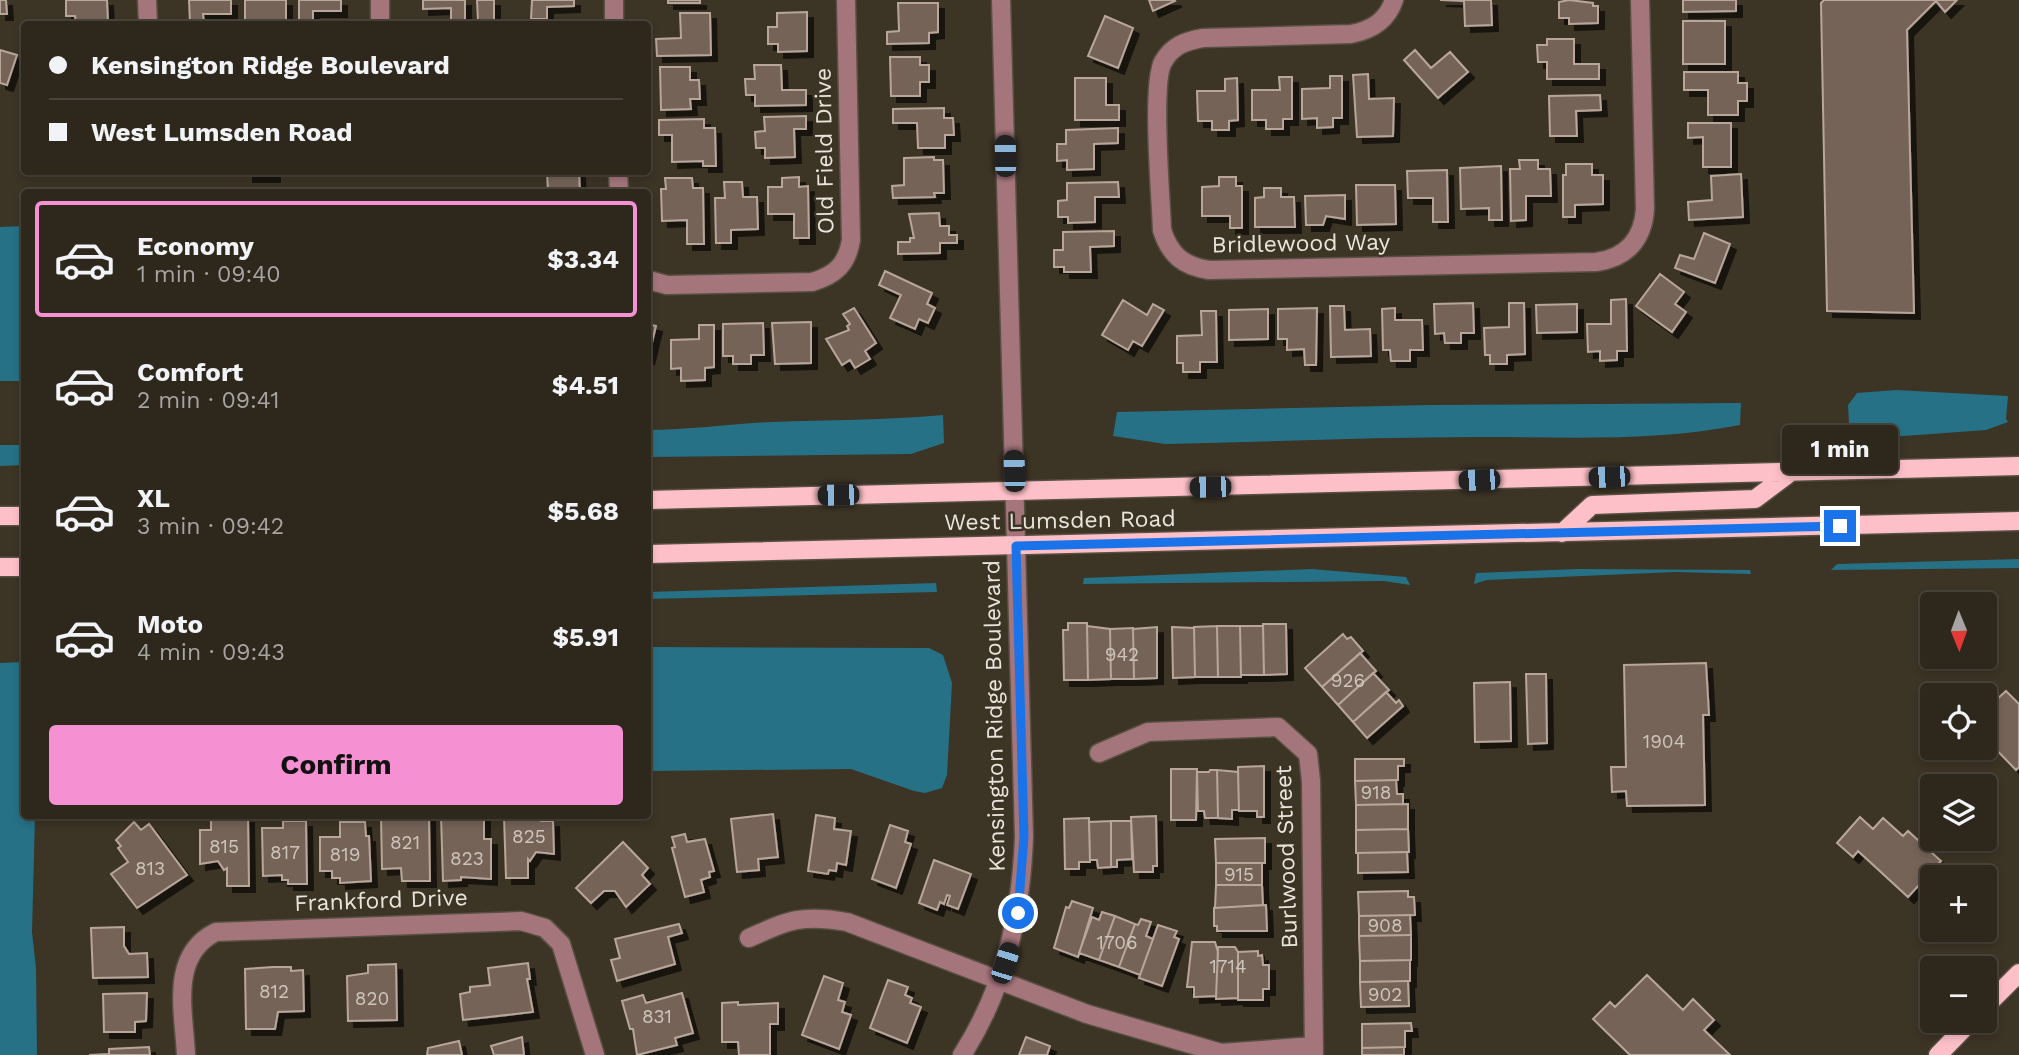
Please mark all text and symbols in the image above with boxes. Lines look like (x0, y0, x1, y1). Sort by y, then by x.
text: Kensington Ridge Boulevard (91, 50, 450, 80)
street label: Old Field Drive (810, 68, 839, 234)
text: West Lumsden Road (91, 117, 353, 147)
car (995, 135, 1016, 177)
icon: car (53, 228, 116, 291)
street label: Bridlewood Way (1212, 228, 1391, 259)
text: Economy (137, 231, 254, 261)
text: $3.34 (547, 244, 619, 274)
text: 1 min · 09:40 (137, 261, 281, 288)
icon: car (53, 354, 116, 417)
text: Comfort (137, 357, 243, 387)
text: $4.51 (552, 370, 619, 400)
text: 2 min · 09:41 (137, 387, 279, 414)
callout: 1 min (1782, 424, 1898, 474)
text: 1 min (1810, 436, 1870, 463)
car (1003, 450, 1026, 492)
car (1588, 466, 1631, 488)
car (1458, 469, 1501, 491)
car (1189, 476, 1232, 498)
icon: car (53, 480, 116, 543)
text: XL (137, 483, 170, 513)
car (817, 484, 860, 506)
text: $5.68 (547, 496, 619, 526)
street label: West Lumsden Road (944, 505, 1176, 536)
route end (1824, 510, 1856, 542)
text: 3 min · 09:42 (137, 513, 284, 540)
street label: Kensington Ridge Boulevard (978, 560, 1011, 872)
north arrow (1920, 592, 1997, 668)
map controls (1920, 592, 1997, 1033)
icon: car (53, 606, 116, 669)
text: Moto (137, 609, 203, 639)
text: $5.91 (552, 622, 619, 652)
text: 4 min · 09:43 (137, 639, 285, 666)
house number: 942 (1105, 643, 1139, 666)
house number: 926 (1331, 669, 1365, 692)
button: locate (1920, 683, 1997, 760)
button: Confirm (49, 725, 623, 805)
house number: 1904 (1643, 730, 1685, 753)
street label: Burlwood Street (1270, 765, 1303, 949)
button: layers (1920, 774, 1997, 851)
house number: 918 (1361, 781, 1391, 804)
house number: 825 (512, 825, 546, 848)
house number: 821 (390, 831, 420, 854)
house number: 815 (209, 835, 239, 858)
house number: 817 (270, 841, 300, 864)
house number: 819 (330, 843, 360, 866)
house number: 823 (450, 847, 484, 870)
house number: 813 (135, 857, 165, 880)
house number: 915 (1224, 863, 1254, 886)
button: + (1920, 865, 1997, 942)
street label: Frankford Drive (294, 884, 468, 917)
route start (1002, 897, 1034, 929)
house number: 908 (1367, 914, 1403, 937)
house number: 1706 (1096, 931, 1138, 954)
car (989, 940, 1022, 986)
house number: 1714 (1209, 955, 1247, 978)
button: − (1920, 956, 1997, 1033)
house number: 812 (259, 980, 289, 1003)
house number: 902 (1368, 983, 1402, 1006)
house number: 820 (355, 987, 389, 1010)
house number: 831 (642, 1005, 672, 1028)

